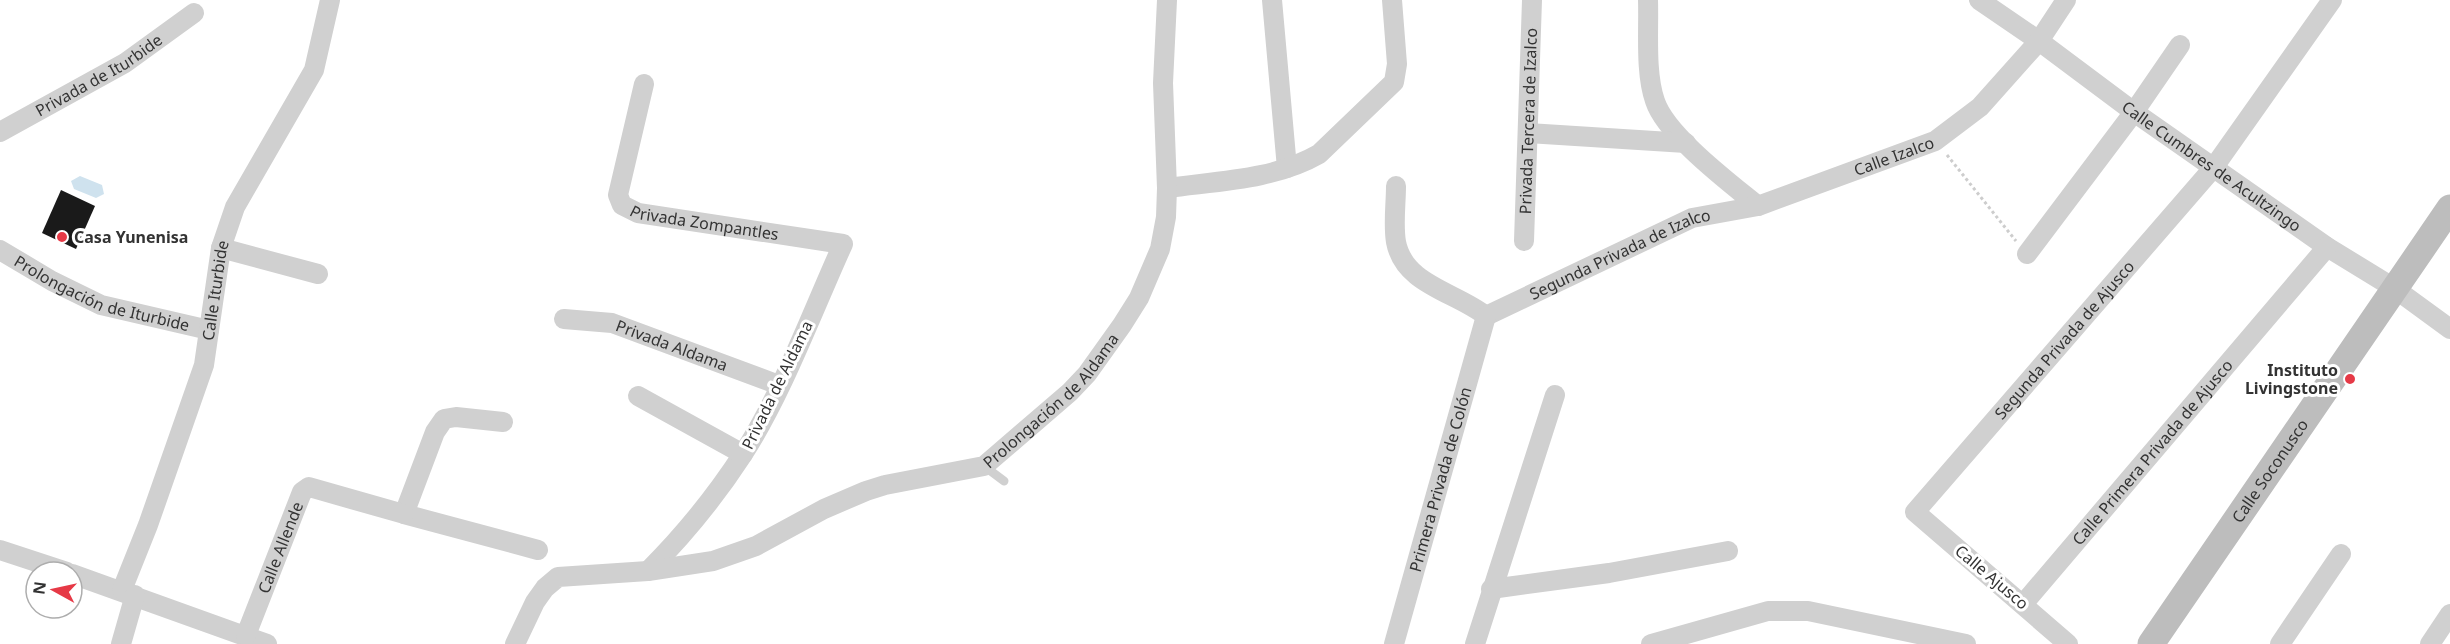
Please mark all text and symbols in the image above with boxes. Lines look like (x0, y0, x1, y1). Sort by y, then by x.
street label: Privada Tercera de Izalco (1514, 28, 1542, 215)
street label: Privada de Iturbide (31, 29, 167, 121)
street label: Calle Cumbres de Acultzingo (2117, 96, 2306, 237)
street label: Calle Izalco (1851, 131, 1937, 181)
street label: Privada Zompantles (626, 200, 780, 245)
street label: Segunda Privada de Izalco (1526, 204, 1712, 305)
place label: Casa Yunenisa (74, 226, 188, 248)
marker: Casa Yunenisa (55, 230, 69, 244)
street label: Calle Iturbide (197, 237, 234, 342)
street label: Prolongación de Iturbide (10, 250, 192, 336)
street label: Segunda Privada de Ajusco (1989, 256, 2139, 424)
street label: Privada Aldama (613, 314, 731, 376)
street label: Privada de Aldama (736, 317, 818, 453)
street label: Prolongación de Aldama (978, 329, 1124, 473)
street label: Calle Primera Privada de Ajusco (2067, 355, 2238, 550)
place label: Instituto Livingstone (2245, 359, 2338, 399)
marker: Instituto Livingstone (2343, 372, 2357, 386)
street label: Primera Privada de Colón (1404, 384, 1477, 574)
street label: Calle Soconusco (2226, 415, 2313, 527)
street label: Calle Allende (252, 498, 308, 597)
street label: Calle Ajusco (1951, 540, 2033, 614)
north arrow (24, 560, 84, 620)
text: N (27, 580, 51, 596)

